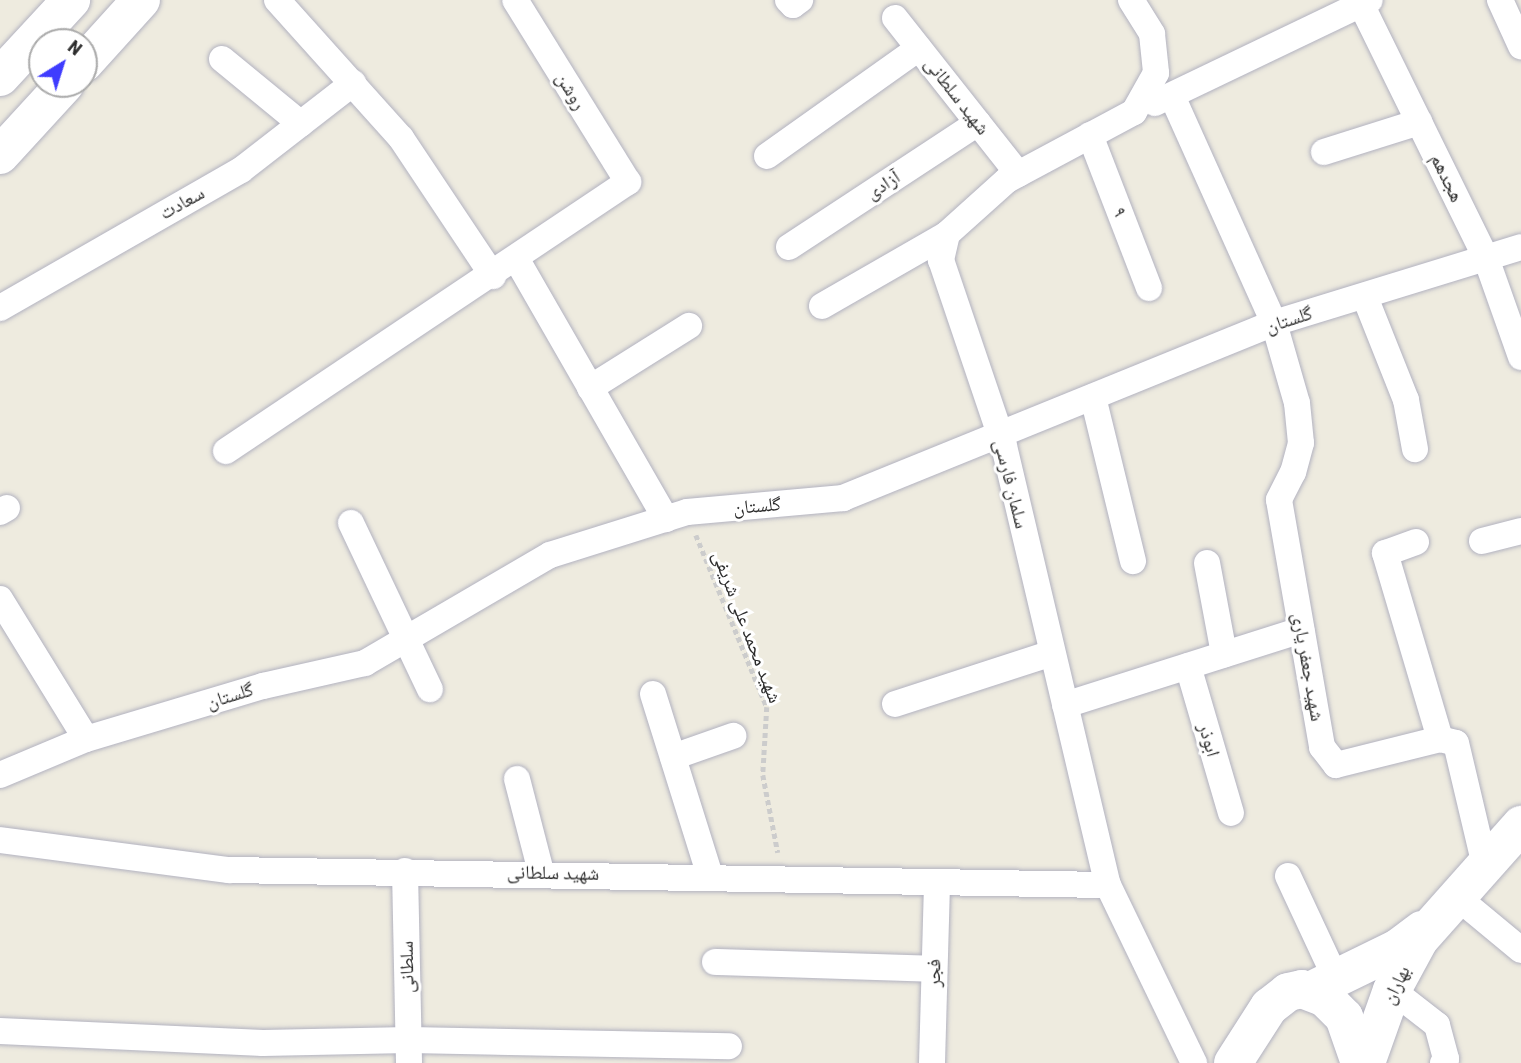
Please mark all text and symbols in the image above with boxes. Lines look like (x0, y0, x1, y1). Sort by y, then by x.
north arrow (28, 28, 98, 98)
text: N (63, 35, 87, 60)
street label: شهید سلطانی (920, 53, 994, 139)
street label: روشن (551, 68, 591, 114)
street label: هجدهم (1426, 150, 1468, 206)
street label: آزادی (862, 166, 904, 204)
street label: سعادت (156, 181, 208, 225)
street label: ۹ (1108, 204, 1132, 220)
street label: گلستان (1263, 302, 1315, 338)
street label: سلمان فارسی (989, 437, 1033, 531)
street label: گلستان (732, 493, 782, 519)
street label: شهید محمد علی شریفی (707, 548, 787, 706)
street label: شهید جعفر یاری (1287, 611, 1329, 723)
street label: گلستان (204, 678, 256, 714)
street label: ابوذر (1193, 721, 1225, 759)
street label: شهید سلطانی (507, 861, 599, 885)
street label: سلطانی (395, 941, 419, 993)
street label: فجر (922, 959, 946, 987)
street label: بهاران (1377, 962, 1415, 1008)

